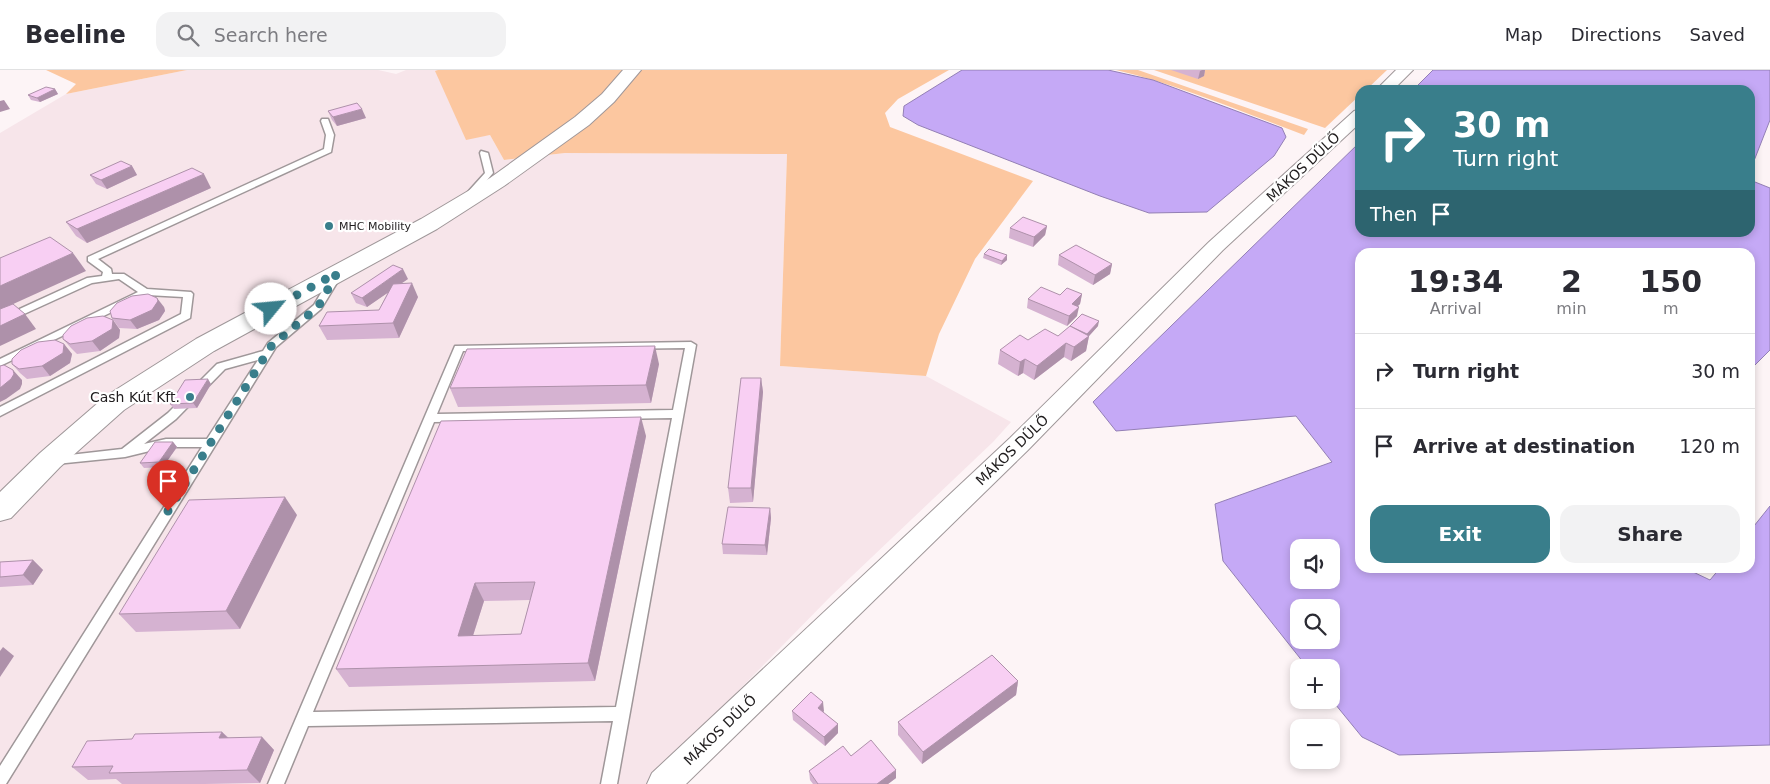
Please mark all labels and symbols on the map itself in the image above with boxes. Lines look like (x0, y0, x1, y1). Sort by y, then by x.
street label: MÁKOS DŰLŐ (1262, 128, 1343, 205)
marker: MHC Mobility (323, 220, 335, 232)
place label: MHC Mobility (339, 220, 412, 233)
position arrow (244, 282, 296, 334)
place label: Cash Kút Kft. (90, 389, 180, 405)
marker: Cash Kút Kft. (184, 391, 196, 403)
street label: MÁKOS DŰLŐ (972, 411, 1051, 489)
pin (147, 460, 189, 511)
street label: MÁKOS DŰLŐ (680, 691, 759, 769)

